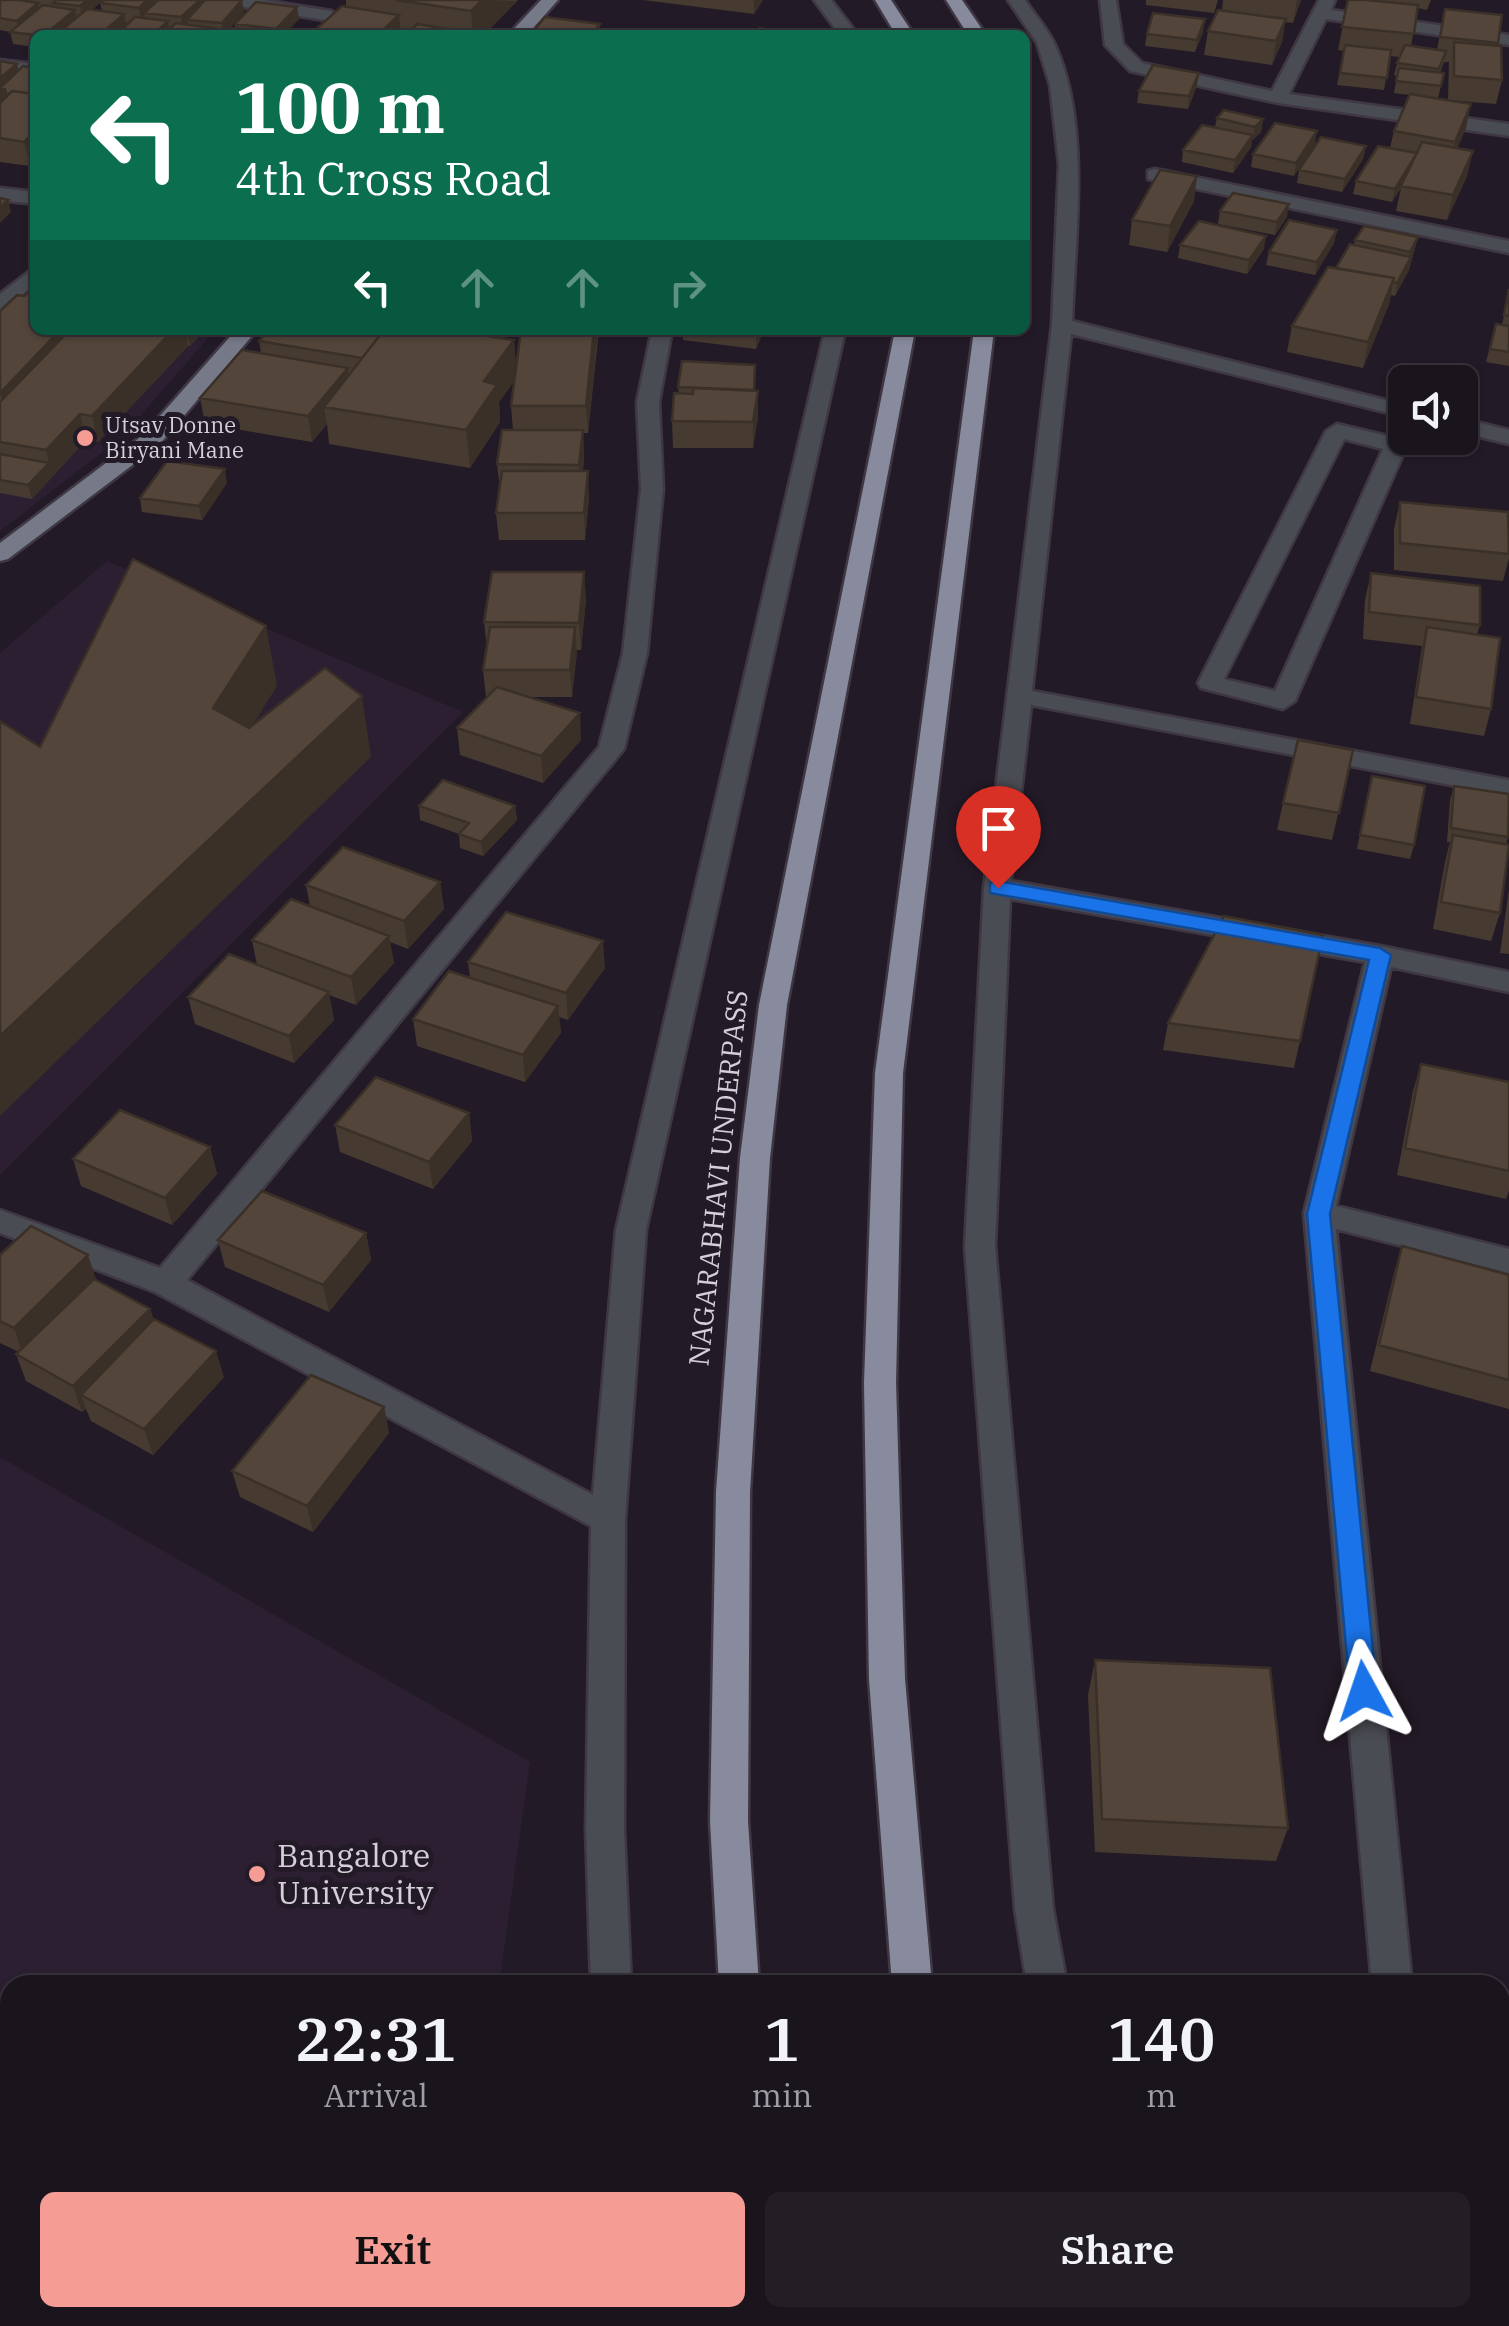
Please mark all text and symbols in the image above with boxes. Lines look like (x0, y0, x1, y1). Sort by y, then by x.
text: 100 m (235, 61, 445, 152)
icon: left (70, 70, 200, 200)
text: 4th Cross Road (235, 149, 552, 207)
icon: left (345, 260, 400, 315)
icon: ahead (450, 260, 505, 315)
icon: ahead (555, 260, 610, 315)
icon: right (660, 260, 715, 315)
map controls (1388, 365, 1478, 455)
button: sound (1388, 365, 1478, 455)
place label: Utsav Donne Biryani Mane (105, 410, 244, 464)
marker: Utsav Donne Biryani Mane (74, 427, 96, 449)
pin (956, 786, 1041, 889)
icon: arrive (971, 801, 1026, 856)
street label: NAGARABHAVI UNDERPASS (679, 988, 756, 1368)
position arrow (1312, 1639, 1416, 1743)
place label: Bangalore University (277, 1834, 434, 1913)
marker: Bangalore University (246, 1863, 268, 1885)
text: 22:31 (295, 1999, 457, 2078)
text: 1 (764, 1999, 800, 2078)
text: 140 (1107, 1999, 1215, 2078)
text: Arrival (324, 2074, 428, 2116)
text: min (751, 2074, 812, 2116)
text: m (1146, 2074, 1176, 2116)
button: Exit (40, 2192, 745, 2307)
button: Share (765, 2192, 1470, 2307)

